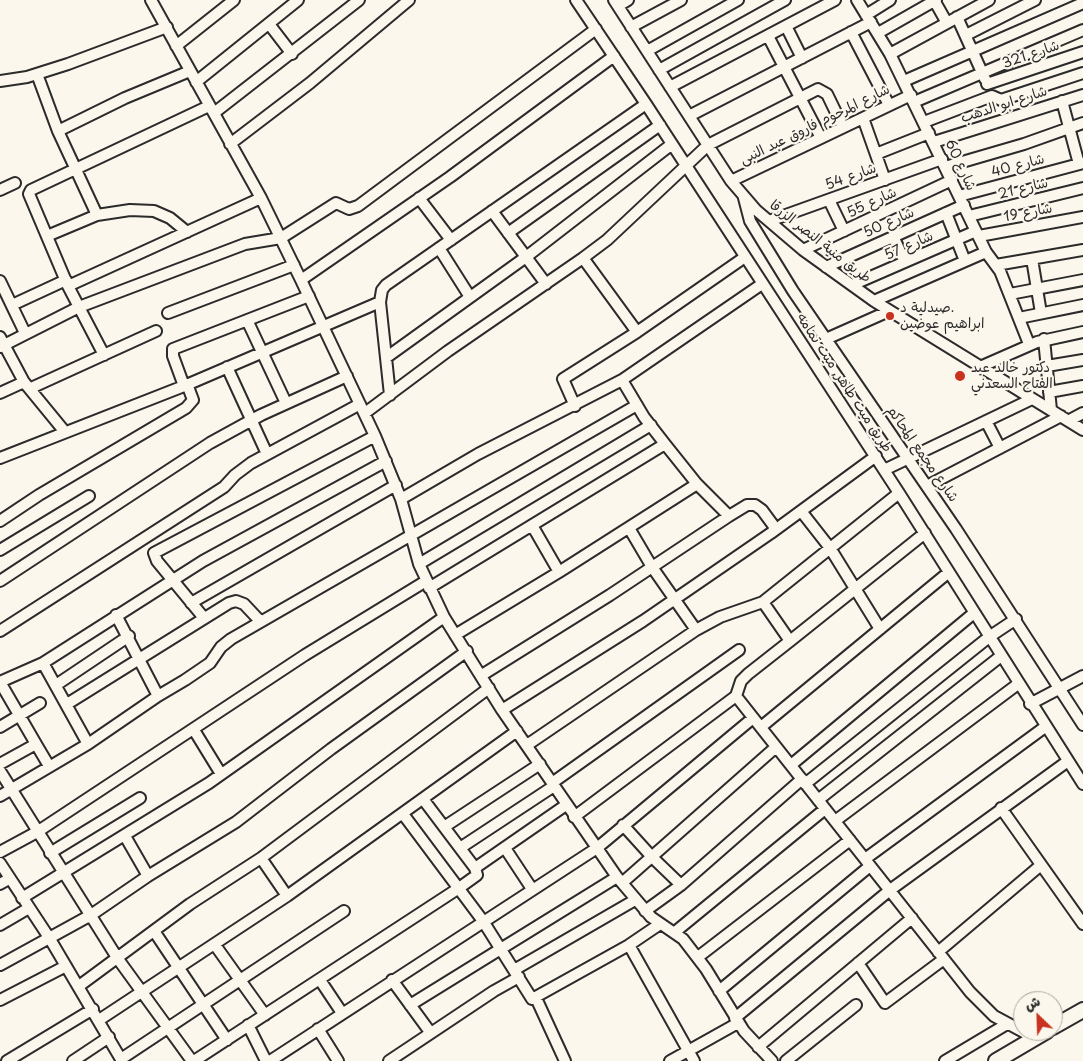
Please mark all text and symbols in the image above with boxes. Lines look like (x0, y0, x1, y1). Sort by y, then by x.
street label: شارع 321 (1000, 37, 1062, 73)
street label: شارع المرحوم فاروق عبد النبى (737, 81, 893, 169)
street label: شارع ابو الدهب (959, 83, 1049, 127)
street label: شارع 60 (941, 137, 979, 193)
street label: شارع 40 (990, 151, 1046, 181)
street label: شارع 54 (823, 160, 879, 194)
street label: شارع 21 (996, 175, 1050, 203)
street label: شارع 55 (845, 184, 899, 222)
street label: طريق منية النصر الزرقا (766, 197, 874, 287)
street label: شارع 19 (1002, 200, 1054, 226)
street label: شارع 50 (861, 204, 917, 242)
street label: شارع 57 (882, 228, 936, 264)
place label: صيدلية د. ابراهيم عوضين (900, 300, 984, 332)
street label: طريق ميت طاهر, ميت تمامه (793, 310, 895, 456)
marker: صيدلية د. ابراهيم عوضين (884, 310, 896, 322)
place label: دكتور خالد عبد الفتاح السعدني (971, 360, 1053, 392)
marker: دكتور خالد عبد الفتاح السعدني (953, 369, 967, 383)
street label: شارع مجمع المحاكم (883, 403, 961, 505)
text: ش (1021, 990, 1043, 1015)
north arrow (1013, 991, 1063, 1041)

